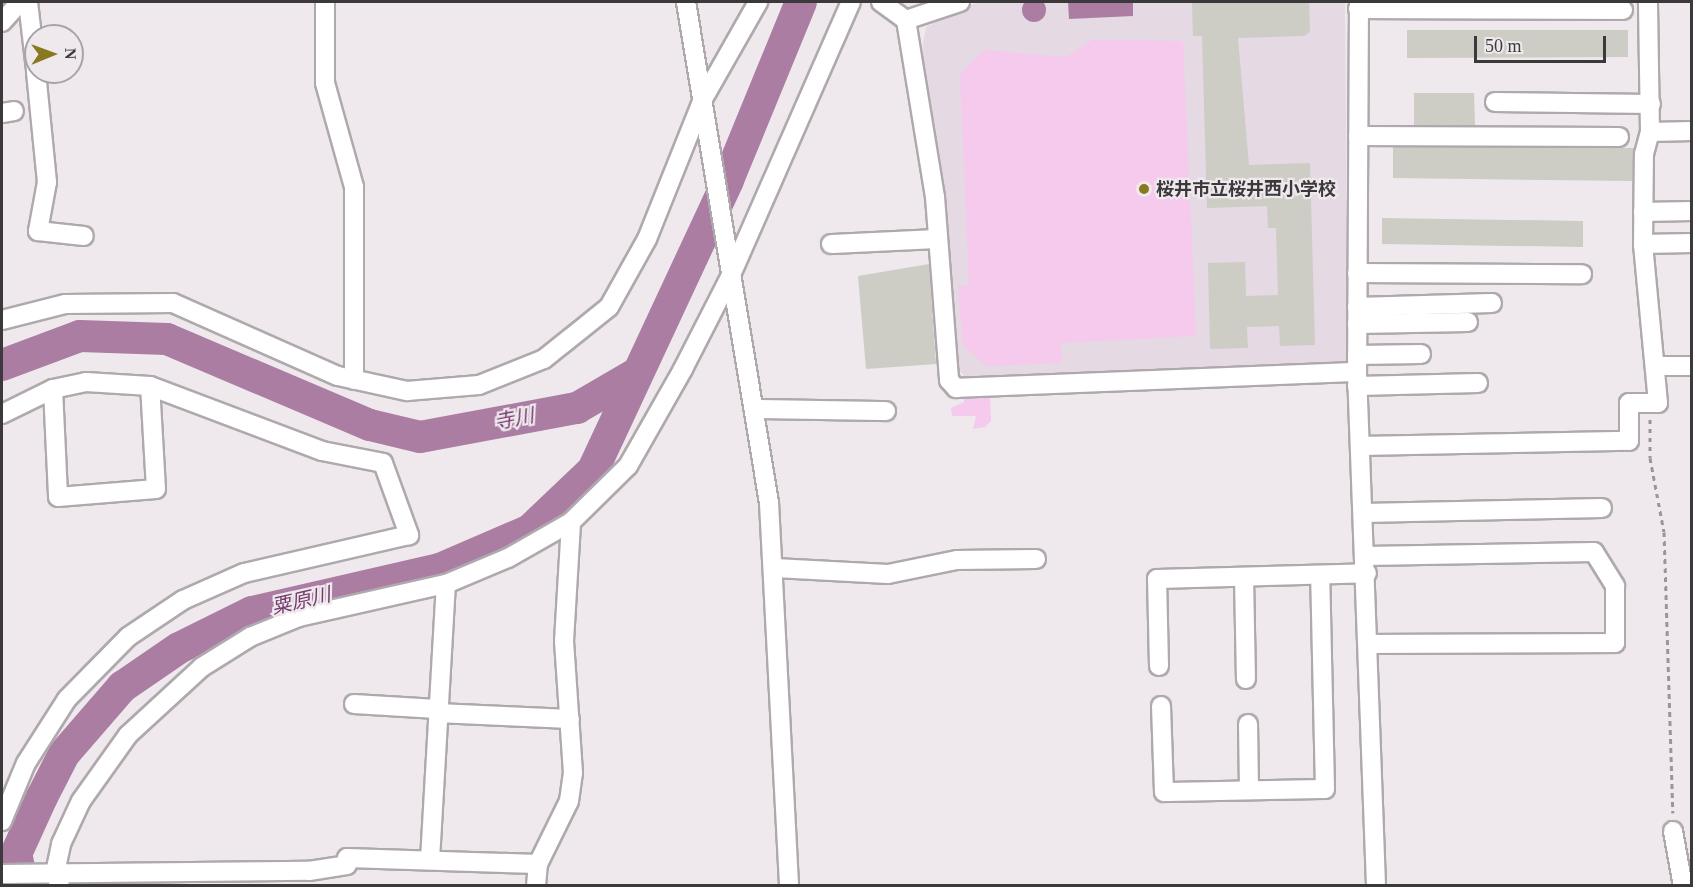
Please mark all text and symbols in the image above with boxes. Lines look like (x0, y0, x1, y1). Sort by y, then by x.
north arrow (24, 24, 84, 84)
scale bar (1477, 24, 1609, 62)
text: 50 m (1485, 36, 1522, 56)
text: N (62, 48, 79, 60)
place label: 桜井市立桜井西小学校 (1156, 178, 1336, 200)
marker: 桜井市立桜井西小学校 (1137, 182, 1151, 196)
water label: 寺川 (492, 403, 536, 435)
water label: 粟原川 (269, 583, 333, 619)

